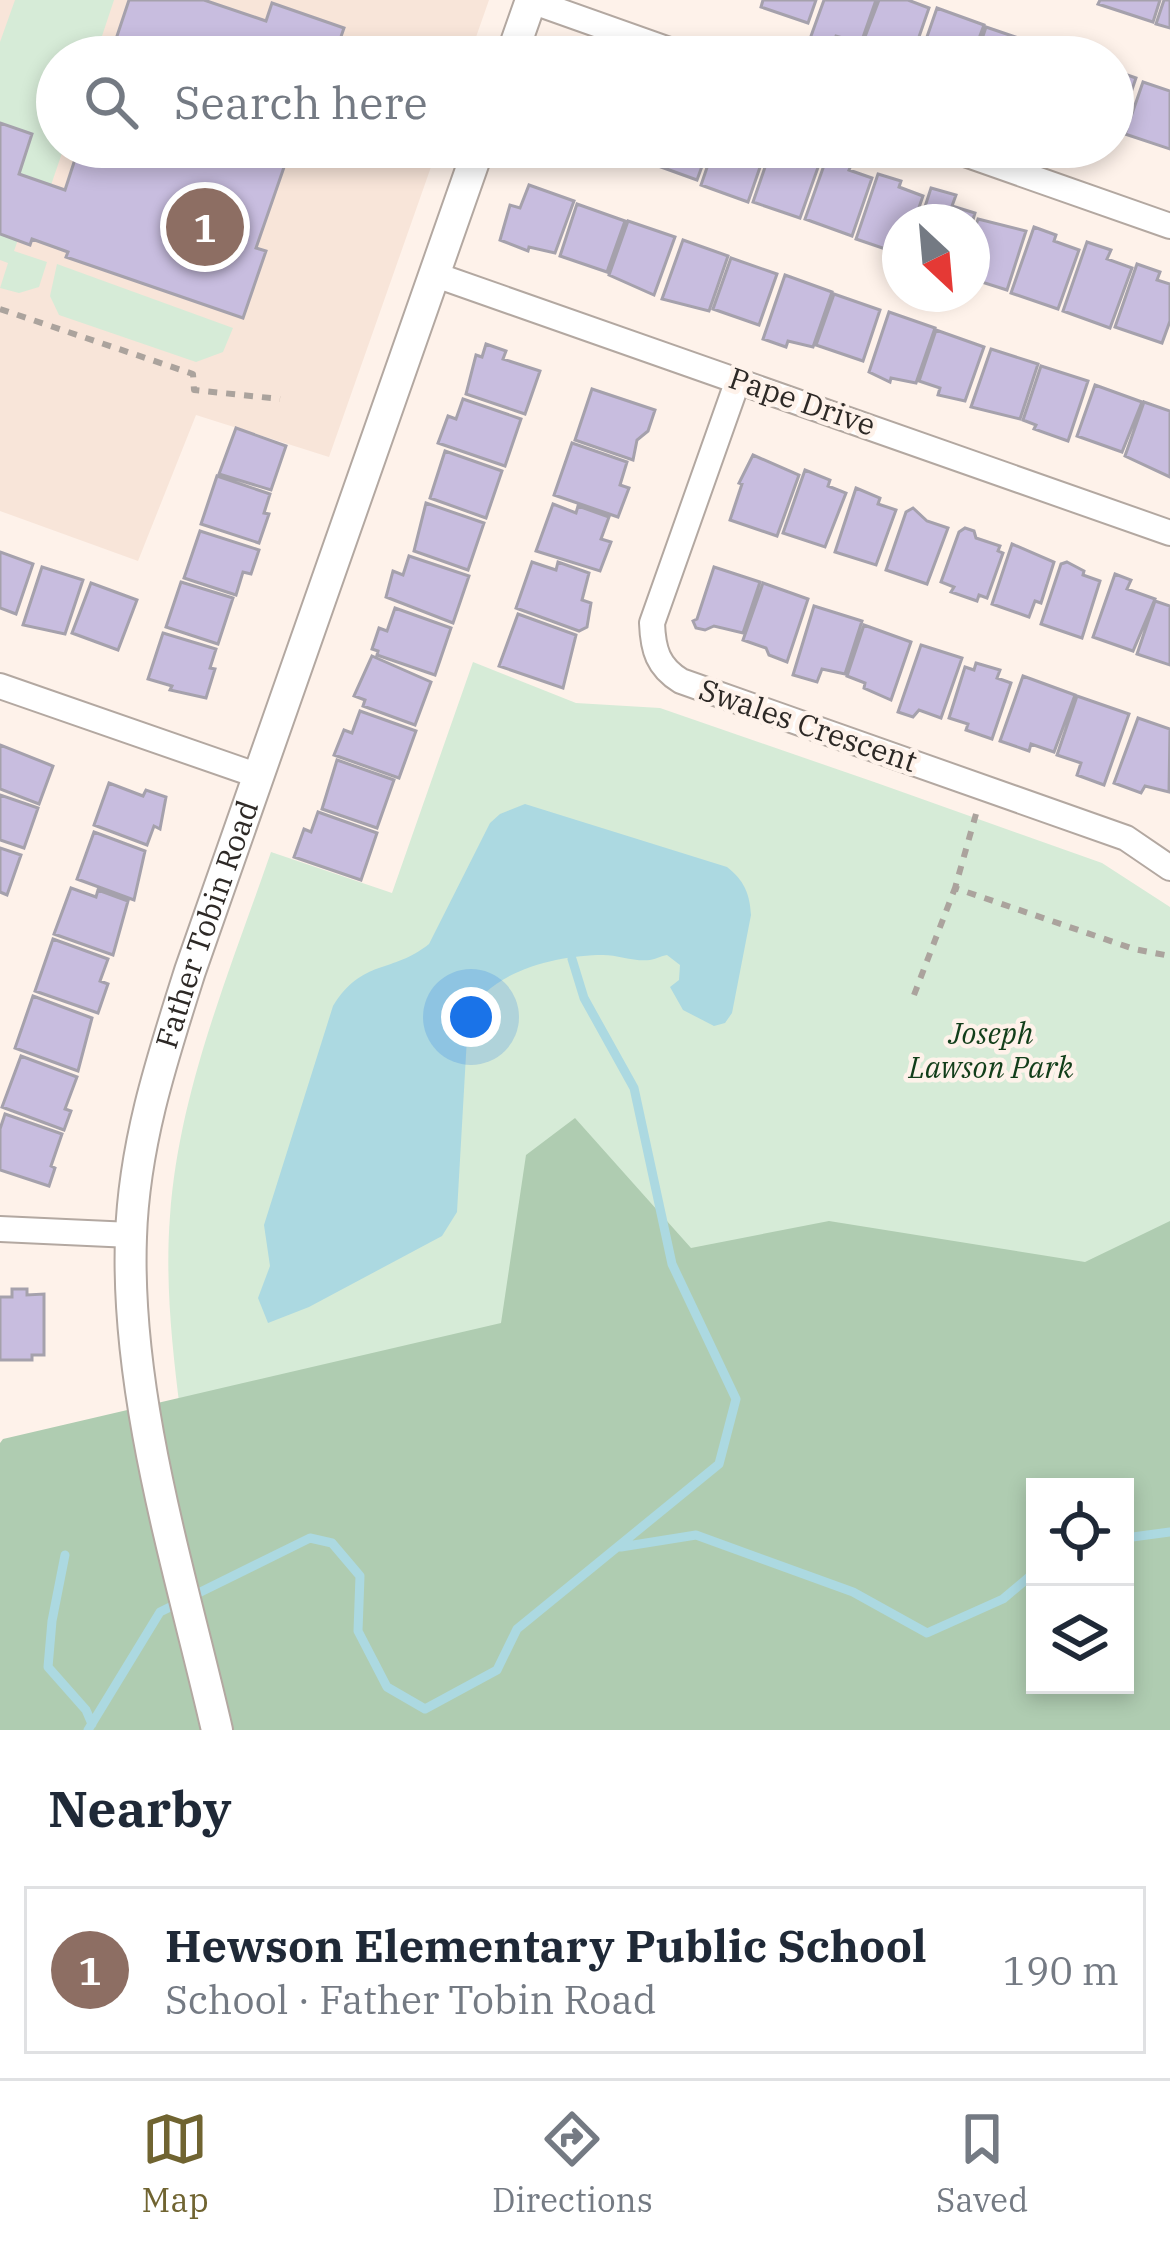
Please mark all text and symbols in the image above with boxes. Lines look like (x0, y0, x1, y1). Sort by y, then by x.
search box (36, 36, 1134, 168)
icon: search (78, 69, 144, 135)
text: Search here (174, 73, 428, 131)
pin: 1 (166, 182, 244, 272)
north arrow (882, 204, 990, 312)
street label: Pape Drive (724, 357, 881, 444)
street label: Swales Crescent (694, 669, 923, 780)
street label: Father Tobin Road (146, 795, 266, 1053)
your location (441, 987, 501, 1047)
park label: Joseph Lawson Park (908, 1013, 1074, 1086)
map controls (1026, 1478, 1134, 1694)
button: locate (1026, 1478, 1134, 1586)
button: layers (1026, 1586, 1134, 1694)
text: Nearby (48, 1775, 232, 1841)
text: Hewson Elementary Public School (165, 1916, 927, 1974)
text: 1 (78, 1945, 102, 1996)
text: 190 m (1003, 1945, 1119, 1996)
text: School · Father Tobin Road (165, 1974, 657, 2025)
tab: Map (142, 2106, 209, 2221)
tab: Directions (492, 2106, 653, 2221)
tab: Saved (936, 2106, 1028, 2221)

